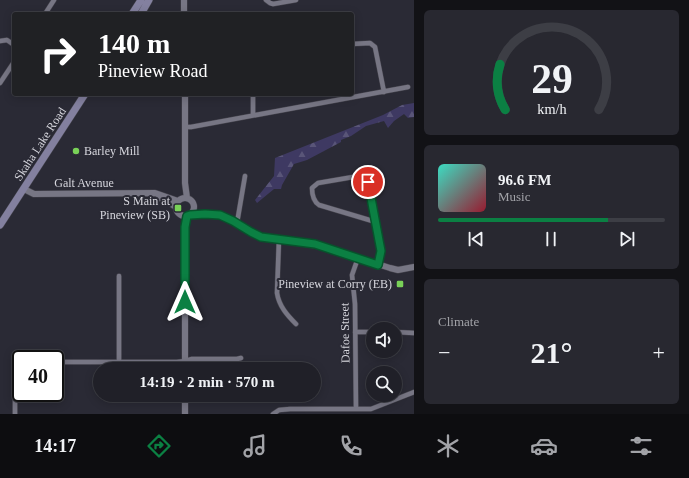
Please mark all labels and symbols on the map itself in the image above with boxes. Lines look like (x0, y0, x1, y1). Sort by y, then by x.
street label: Skaha Lake Road (11, 105, 69, 183)
place label: Barley Mill (84, 144, 140, 158)
marker: Barley Mill (71, 146, 81, 156)
pin (351, 165, 385, 199)
street label: Galt Avenue (54, 176, 114, 190)
place label: S Main at Pineview (SB) (100, 194, 171, 222)
marker: S Main at Pineview (SB) (173, 203, 183, 213)
place label: Pineview at Corry (EB) (278, 277, 392, 291)
marker: Pineview at Corry (EB) (395, 279, 405, 289)
position arrow (164, 281, 206, 323)
street label: Dafoe Street (337, 302, 353, 363)
speed limit sign: 40 (12, 350, 64, 402)

